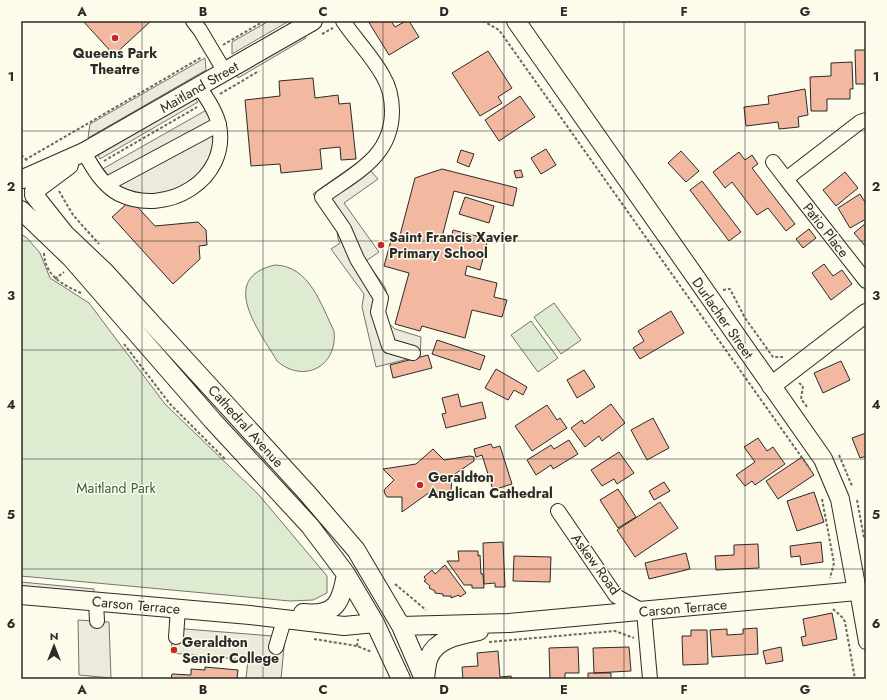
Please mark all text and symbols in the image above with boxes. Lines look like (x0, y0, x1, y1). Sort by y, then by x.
text: A (76, 2, 87, 21)
text: B (199, 2, 208, 21)
text: C (318, 2, 328, 21)
text: D (439, 2, 449, 21)
text: E (560, 2, 568, 21)
text: F (680, 2, 688, 21)
text: G (800, 2, 811, 21)
marker: Queens Park Theatre (110, 33, 120, 43)
place label: Queens Park Theatre (73, 43, 157, 79)
street label: Maitland Street (156, 56, 243, 118)
text: 1 (8, 67, 14, 86)
text: 1 (873, 67, 879, 86)
text: 2 (7, 177, 15, 196)
text: 2 (872, 177, 880, 196)
street label: Patio Place (798, 198, 854, 262)
place label: Saint Francis Xavier Primary School (389, 227, 518, 263)
marker: Saint Francis Xavier Primary School (376, 240, 386, 250)
street label: Durlacher Street (687, 273, 759, 363)
text: 3 (7, 286, 15, 305)
text: 3 (872, 286, 880, 305)
street label: Cathedral Avenue (204, 380, 288, 472)
text: 4 (6, 395, 16, 414)
text: 4 (871, 395, 881, 414)
place label: Geraldton Anglican Cathedral (427, 467, 553, 503)
park label: Maitland Park (76, 478, 157, 498)
marker: Geraldton Anglican Cathedral (415, 480, 425, 490)
text: 5 (7, 505, 15, 524)
text: 5 (872, 505, 880, 524)
street label: Askew Road (567, 529, 625, 599)
street label: Carson Terrace (91, 591, 181, 619)
street label: Carson Terrace (638, 594, 728, 622)
text: 6 (7, 614, 16, 633)
text: 6 (872, 614, 881, 633)
north arrow (34, 626, 74, 666)
text: N (50, 628, 58, 644)
place label: Geraldton Senior College (182, 632, 279, 668)
marker: Geraldton Senior College (169, 645, 179, 655)
text: A (76, 680, 87, 699)
text: B (199, 680, 208, 699)
text: C (318, 680, 328, 699)
text: D (439, 680, 449, 699)
text: E (560, 680, 568, 699)
text: F (680, 680, 688, 699)
text: G (800, 680, 811, 699)

